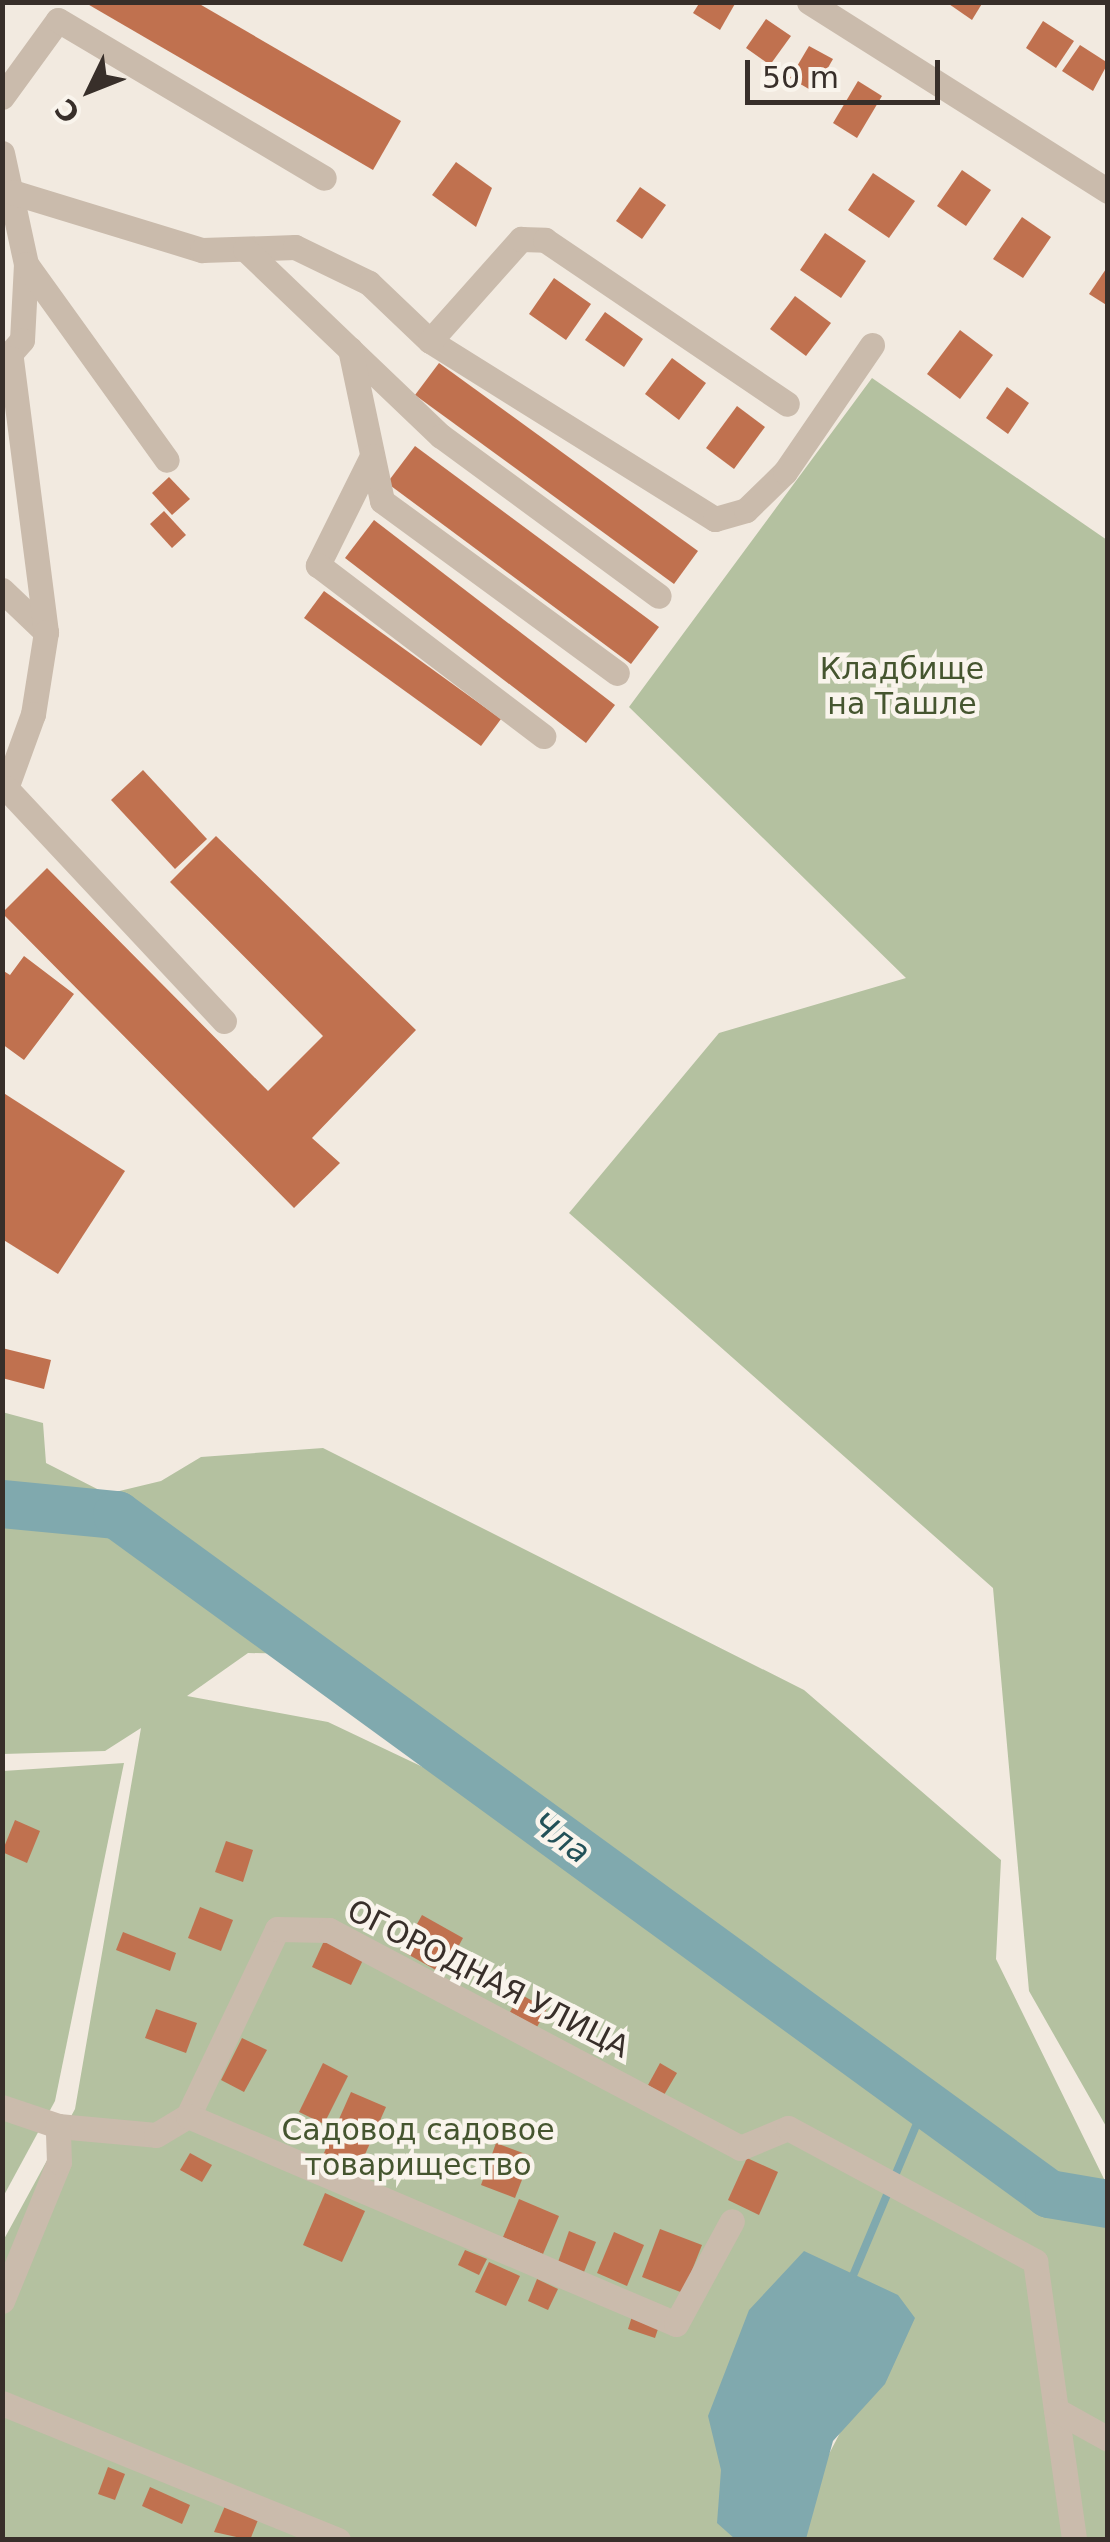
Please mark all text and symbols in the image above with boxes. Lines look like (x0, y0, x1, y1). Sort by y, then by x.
north arrow (40, 40, 140, 140)
scale bar (750, 40, 945, 102)
text: 50 m (762, 60, 839, 95)
text: С (49, 92, 87, 130)
park label: Кладбище на Ташле (820, 651, 984, 722)
water label: Чла (525, 1804, 597, 1872)
street label: ОГОРОДНАЯ УЛИЦА (341, 1892, 635, 2066)
park label: Садовод садовое товарищество (281, 2112, 555, 2182)

